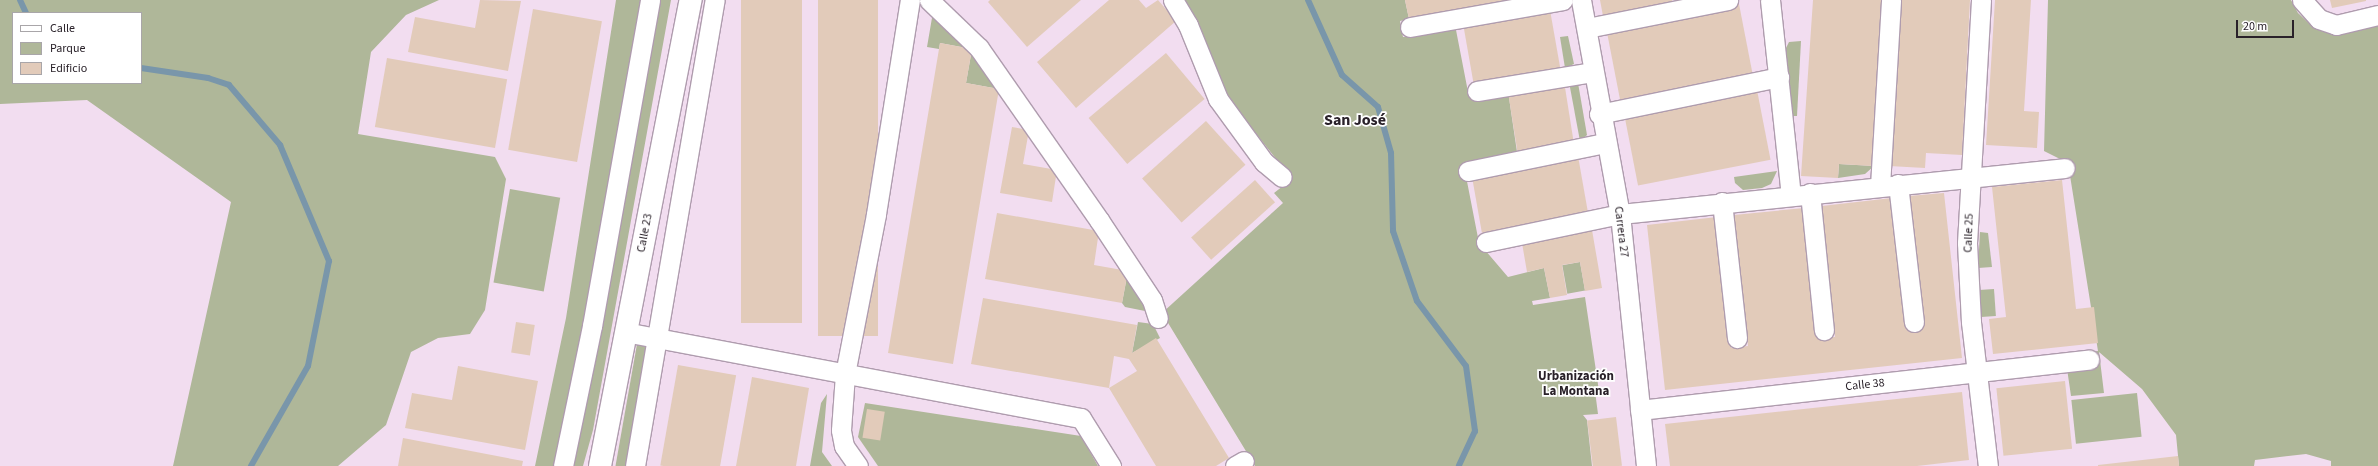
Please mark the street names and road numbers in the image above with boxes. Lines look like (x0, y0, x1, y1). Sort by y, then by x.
street label: Carrera 27 (1611, 206, 1631, 258)
street label: Calle 23 (634, 212, 656, 254)
street label: Calle 25 (1961, 213, 1977, 253)
street label: Calle 38 (1845, 376, 1885, 394)

